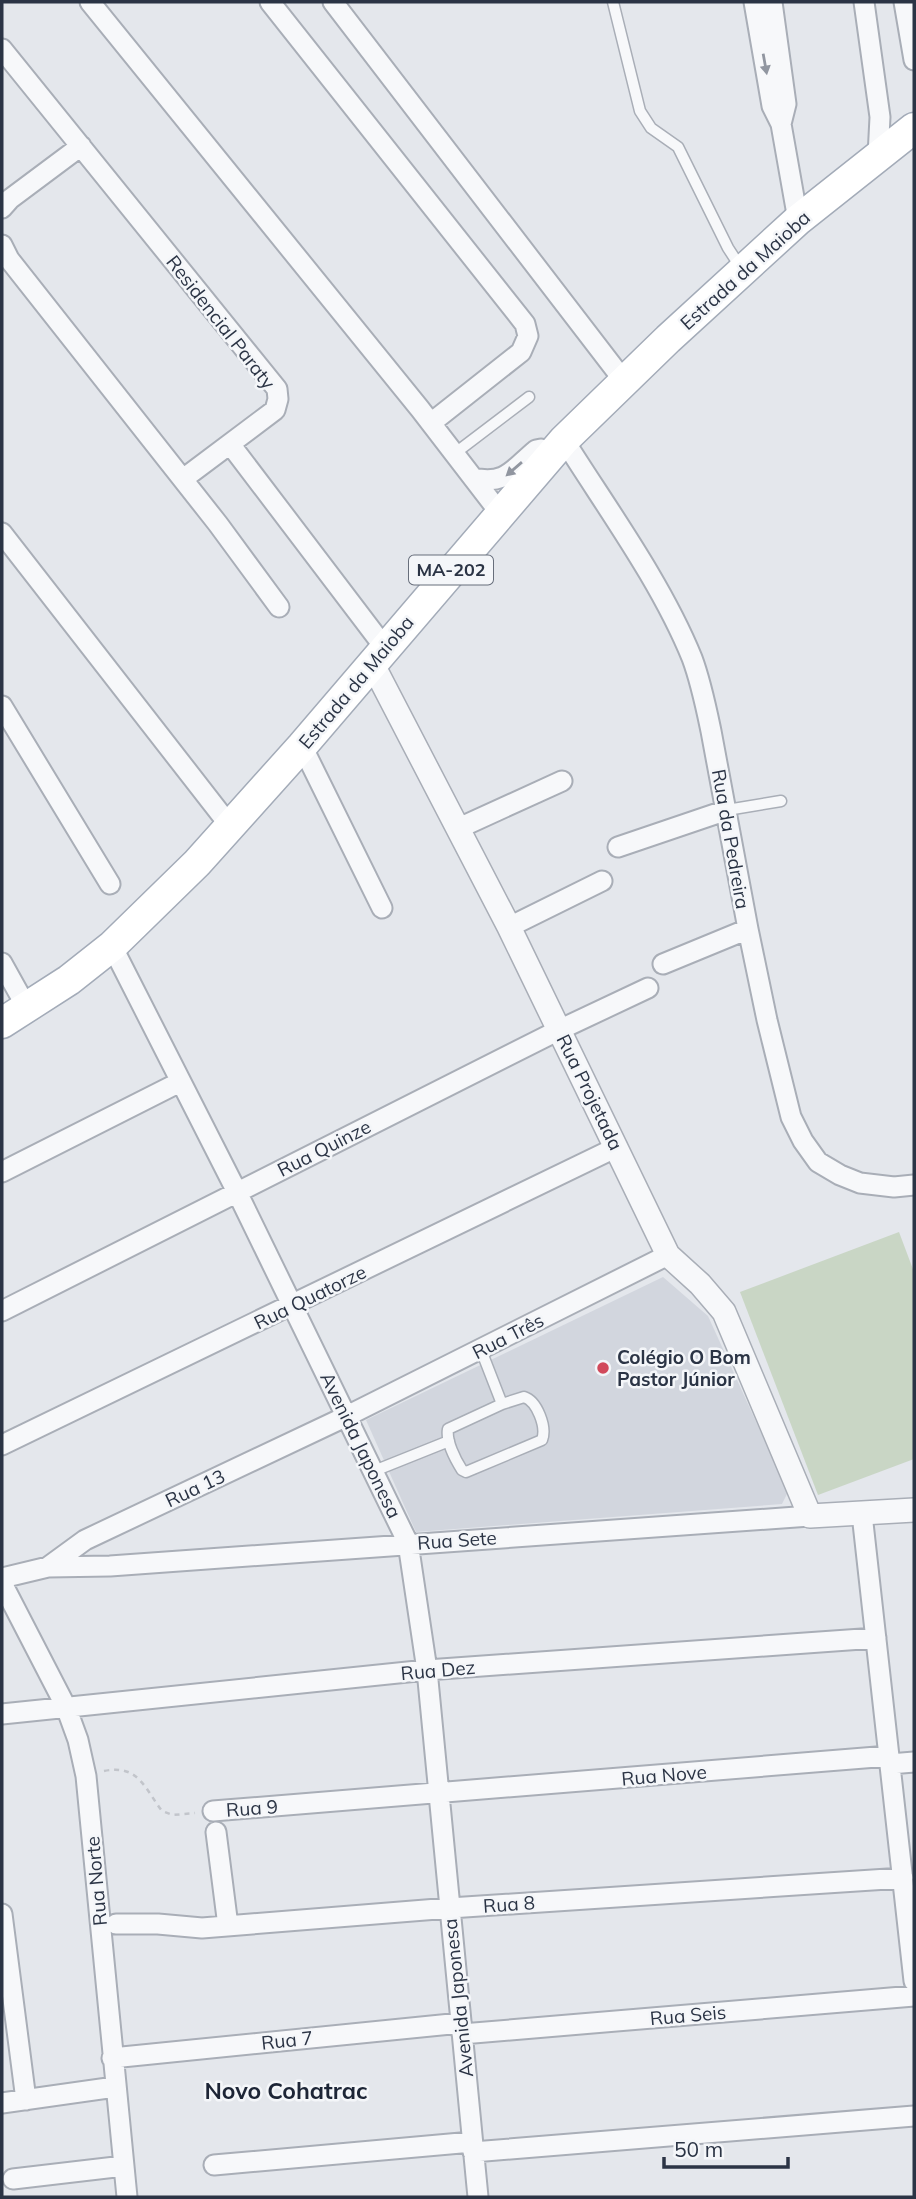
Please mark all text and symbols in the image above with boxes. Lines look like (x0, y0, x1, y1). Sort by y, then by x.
one-way arrow (760, 53, 771, 75)
street label: Estrada da Maioba (675, 205, 815, 335)
street label: Residencial Paraty (161, 250, 281, 394)
one-way arrow (506, 460, 523, 476)
road number: MA-202 (409, 556, 493, 584)
street label: Estrada da Maioba (293, 610, 419, 754)
street label: Rua da Pedreira (707, 767, 755, 911)
street label: Rua Projetada (552, 1030, 628, 1154)
street label: Rua Quinze (273, 1114, 375, 1182)
street label: Rua Quatorze (250, 1260, 370, 1334)
street label: Rua Três (468, 1308, 548, 1364)
place label: Colégio O Bom Pastor Júnior (617, 1345, 751, 1391)
marker: Colégio O Bom Pastor Júnior (595, 1360, 611, 1376)
street label: Avenida Japonesa (315, 1368, 407, 1522)
street label: Rua 13 (161, 1464, 229, 1512)
street label: Rua Sete (416, 1525, 498, 1555)
street label: Rua Dez (400, 1655, 476, 1685)
street label: Rua Nove (620, 1759, 708, 1791)
street label: Rua 9 (225, 1794, 279, 1822)
street label: Rua Norte (80, 1835, 112, 1927)
street label: Rua 8 (482, 1890, 536, 1918)
street label: Avenida Japonesa (438, 1918, 478, 2078)
street label: Rua Seis (649, 2000, 727, 2030)
street label: Rua 7 (260, 2025, 314, 2055)
district label: Novo Cohatrac (204, 2076, 368, 2105)
scale bar (664, 2126, 788, 2170)
text: 50 m (674, 2136, 723, 2162)

